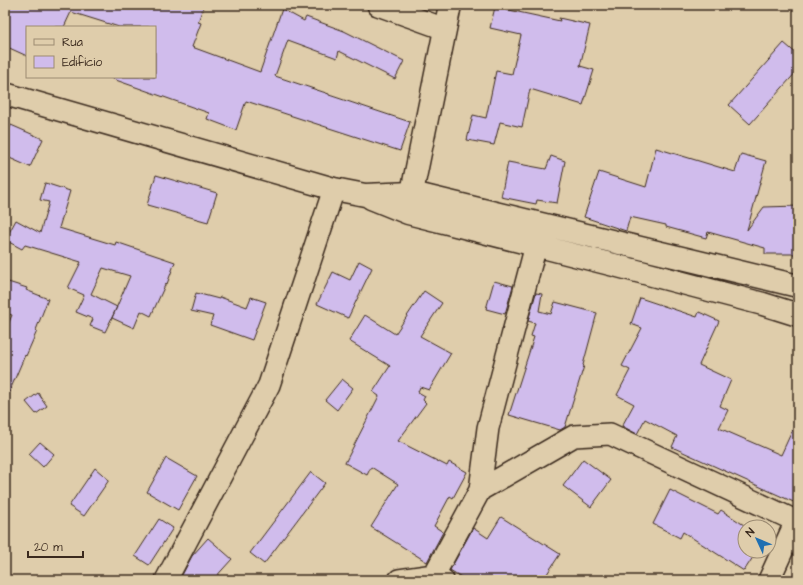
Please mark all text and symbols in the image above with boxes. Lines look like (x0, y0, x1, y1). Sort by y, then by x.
legend (26, 26, 156, 78)
text: Rua (62, 34, 83, 51)
text: Edifício (62, 54, 102, 71)
north arrow (737, 519, 777, 559)
text: N (742, 525, 758, 540)
scale bar (28, 533, 83, 559)
text: 20 m (34, 539, 63, 556)

